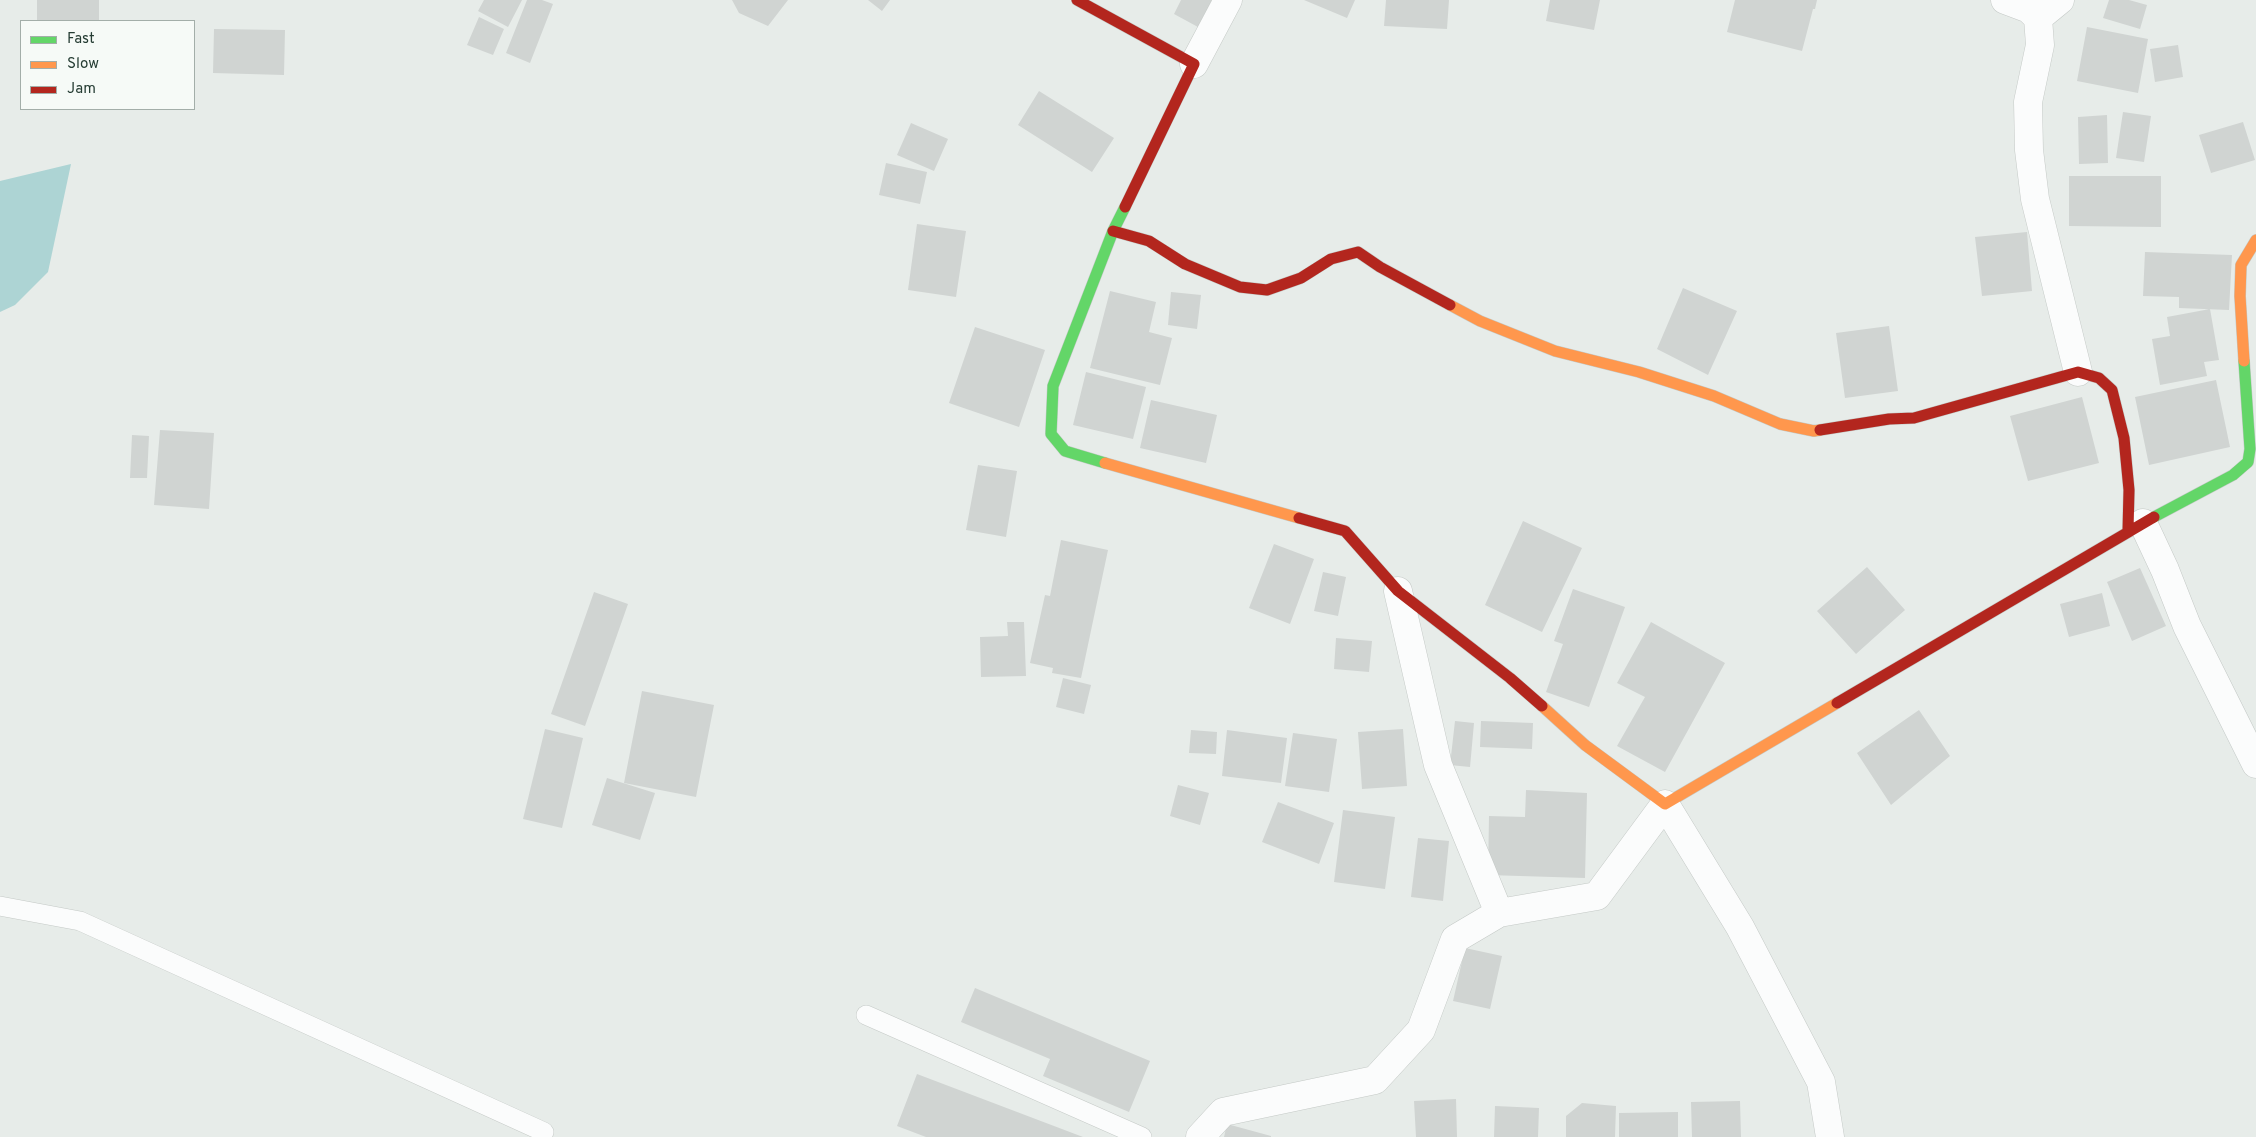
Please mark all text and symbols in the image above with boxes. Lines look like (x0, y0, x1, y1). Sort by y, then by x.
legend (20, 20, 195, 110)
text: Fast (67, 30, 95, 49)
text: Slow (67, 55, 99, 74)
text: Jam (67, 80, 96, 99)

